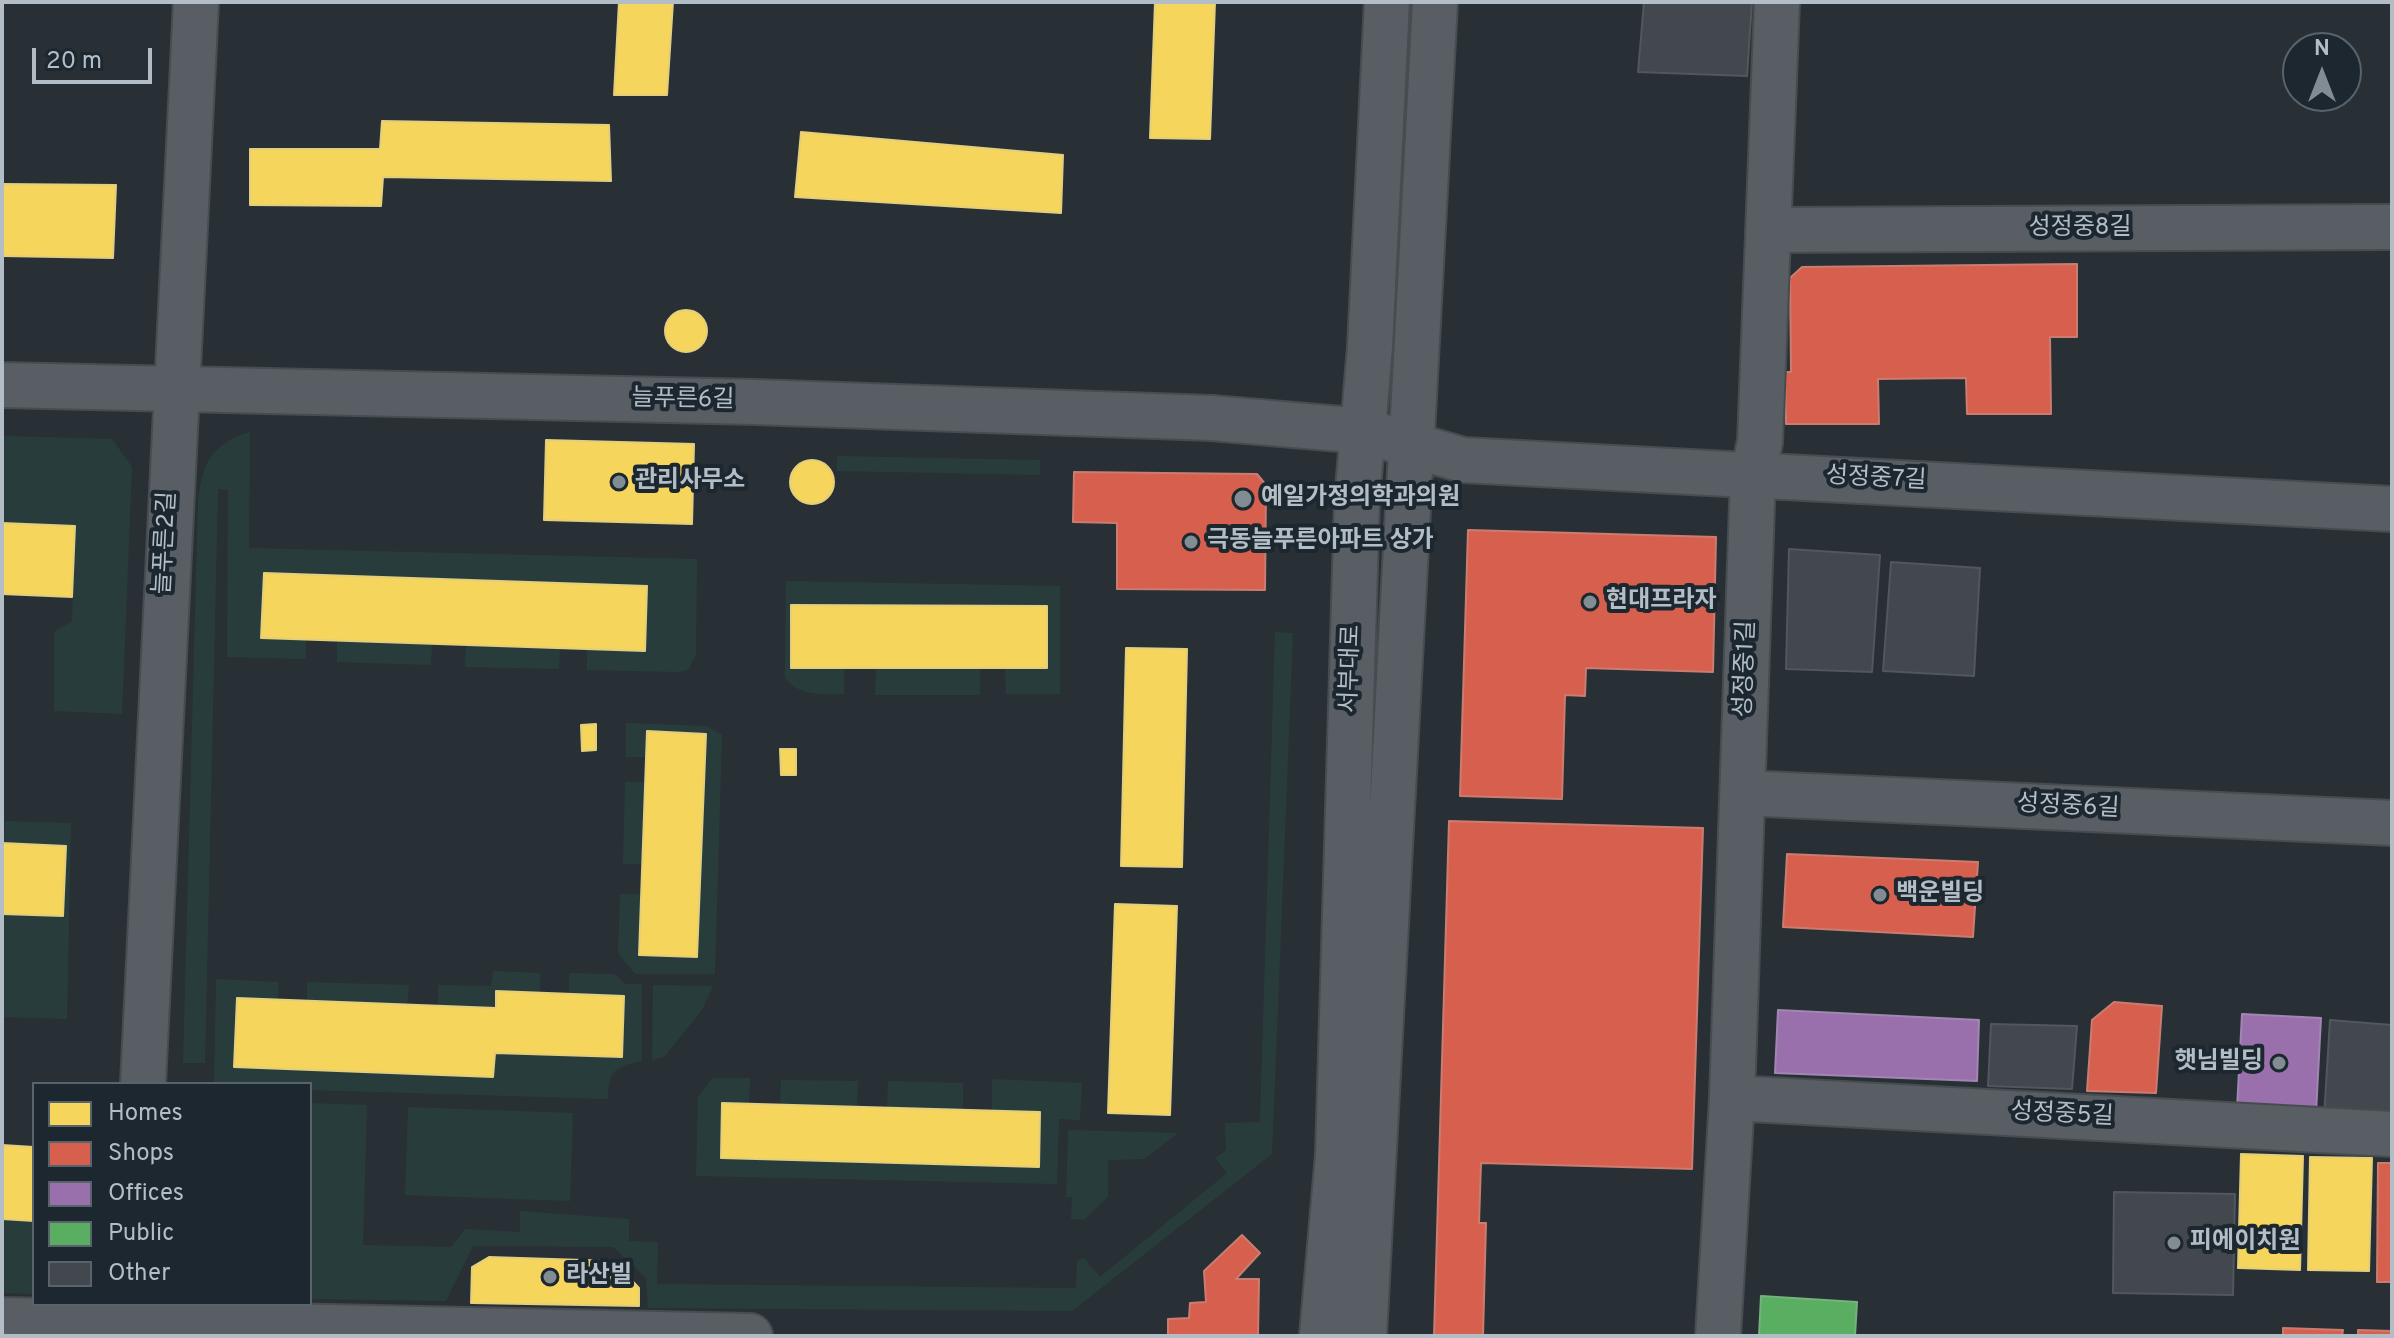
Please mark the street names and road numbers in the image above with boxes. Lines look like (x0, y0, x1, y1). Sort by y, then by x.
street label: 성정중8길 (2029, 215, 2131, 243)
street label: 늘푸른6길 (631, 386, 735, 416)
street label: 성정중7길 (1825, 463, 1927, 497)
street label: 늘푸른2길 (150, 491, 184, 595)
street label: 성정중1길 (1731, 620, 1763, 718)
street label: 서부대로 (1336, 624, 1368, 714)
street label: 성정중6길 (2016, 791, 2120, 825)
street label: 성정중5길 (2010, 1099, 2114, 1133)

